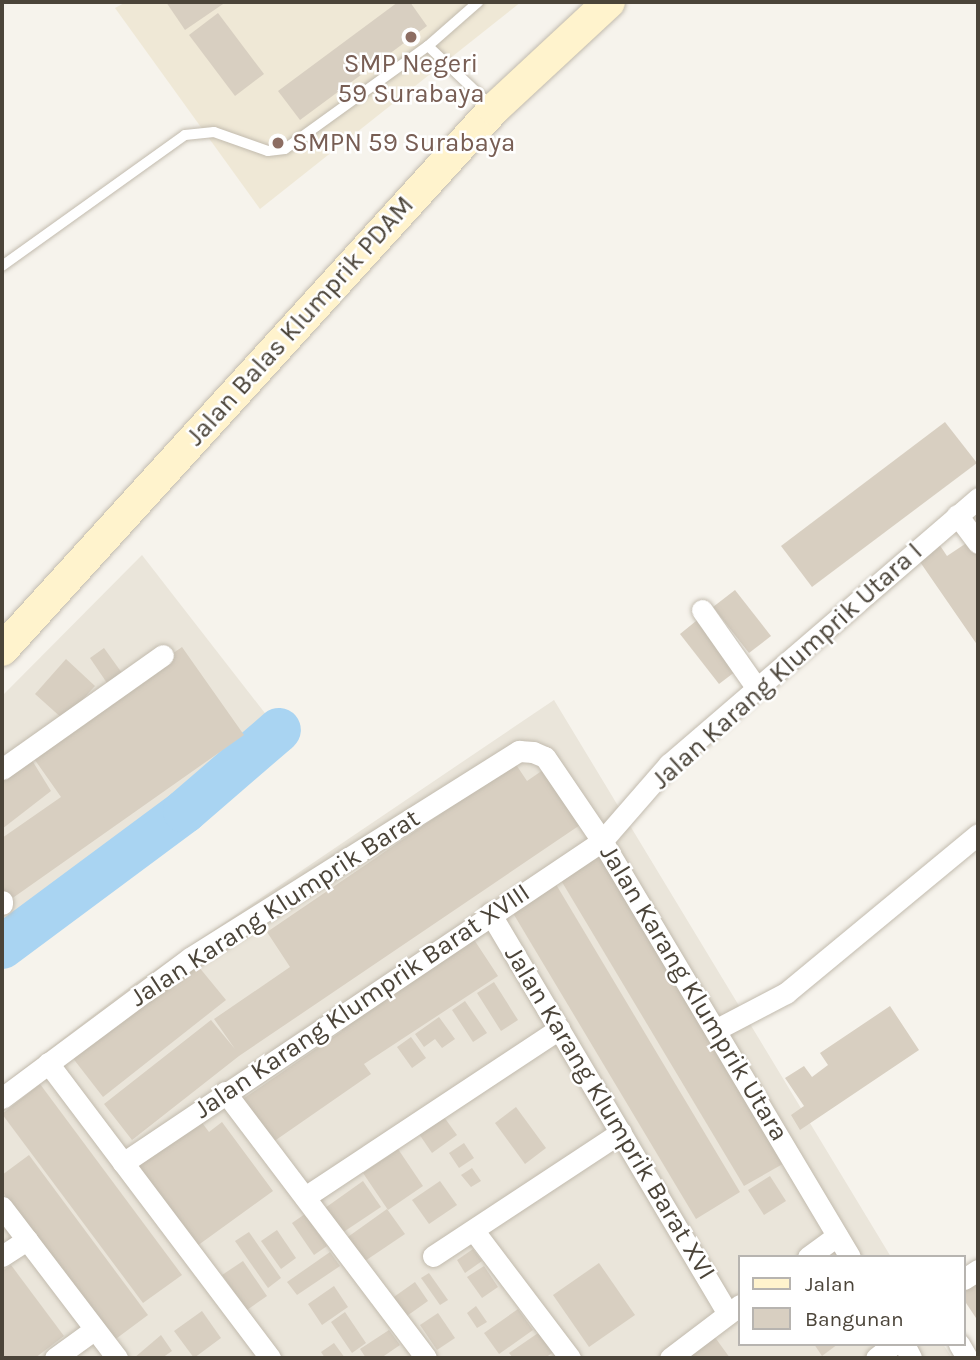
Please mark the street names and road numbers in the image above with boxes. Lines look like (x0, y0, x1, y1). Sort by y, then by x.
street label: Jalan Balas Klumprik PDAM (180, 190, 420, 452)
street label: Jalan Karang Klumprik Utara I (645, 536, 929, 796)
street label: Jalan Karang Klumprik Barat (124, 803, 426, 1013)
street label: Jalan Karang Klumprik Utara (593, 839, 795, 1147)
street label: Jalan Karang Klumprik Barat XVIII (188, 877, 536, 1125)
street label: Jalan Karang Klumprik Barat XVI (498, 941, 722, 1285)

